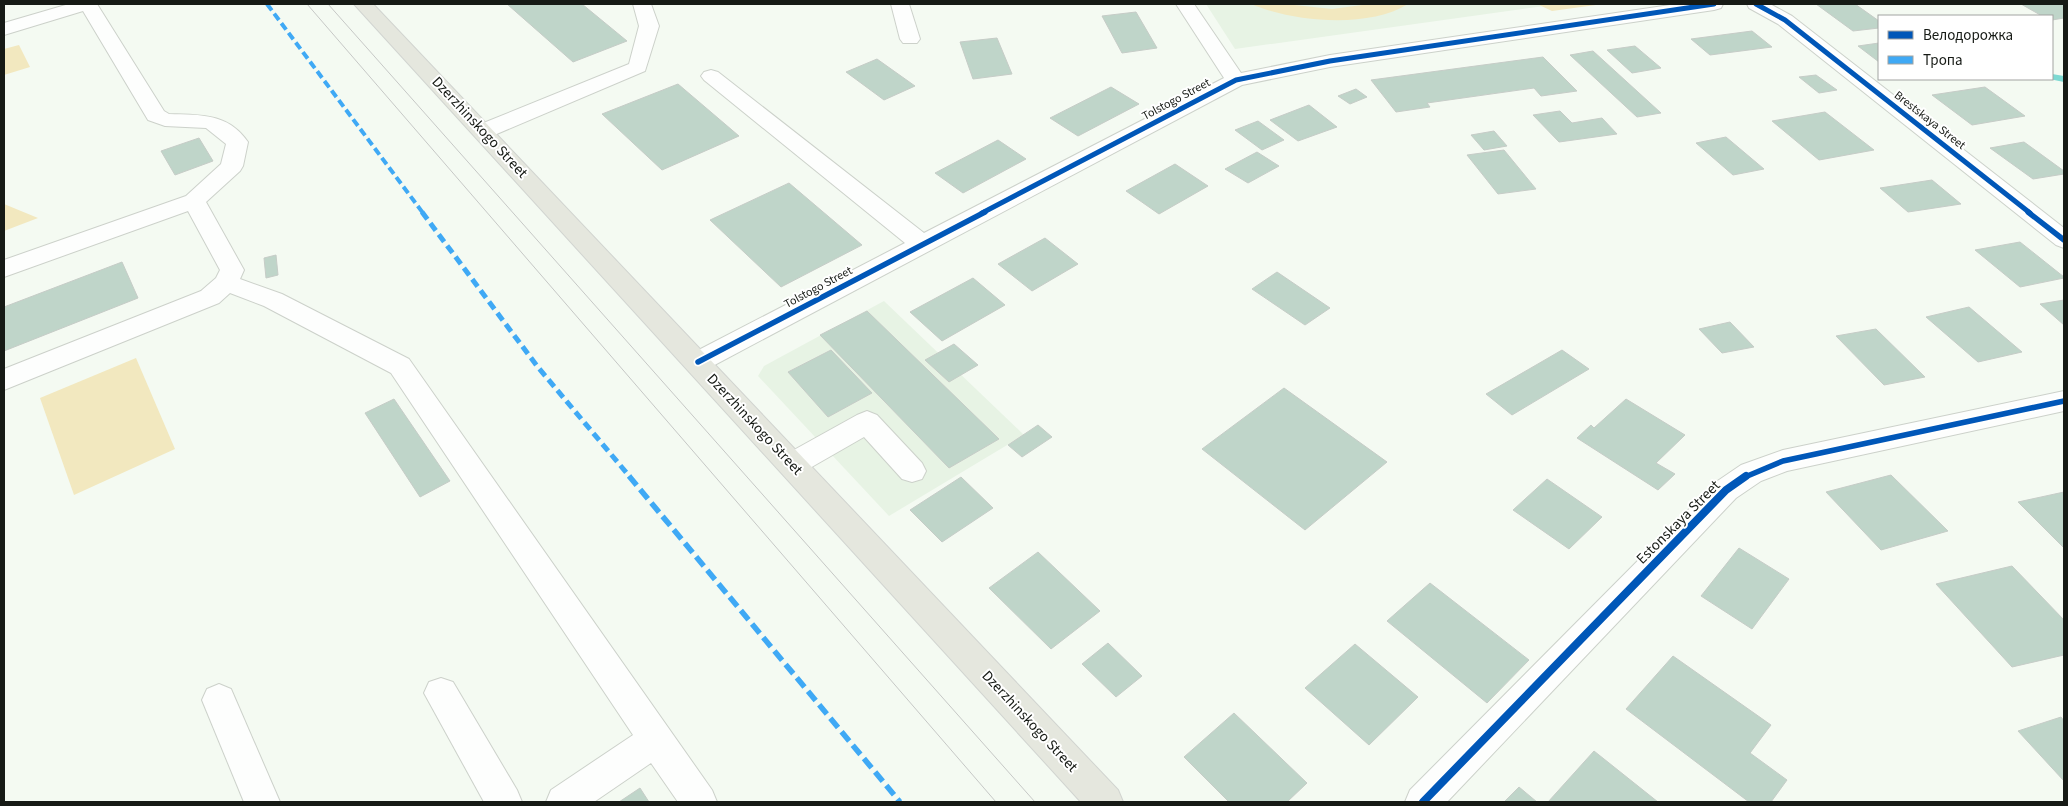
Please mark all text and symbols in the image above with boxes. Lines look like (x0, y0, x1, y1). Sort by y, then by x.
legend (1878, 15, 2053, 80)
text: Велодорожка (1923, 25, 2013, 46)
text: Тропа (1923, 50, 1963, 71)
street label: Dzerzhinskogo Street (427, 72, 532, 183)
street label: Tolstogo Street (1139, 74, 1213, 125)
street label: Brestskaya Street (1890, 87, 1969, 154)
street label: Tolstogo Street (781, 262, 855, 313)
street label: Dzerzhinskogo Street (702, 369, 807, 480)
street label: Estonskaya Street (1632, 476, 1725, 569)
street label: Dzerzhinskogo Street (977, 666, 1082, 777)

